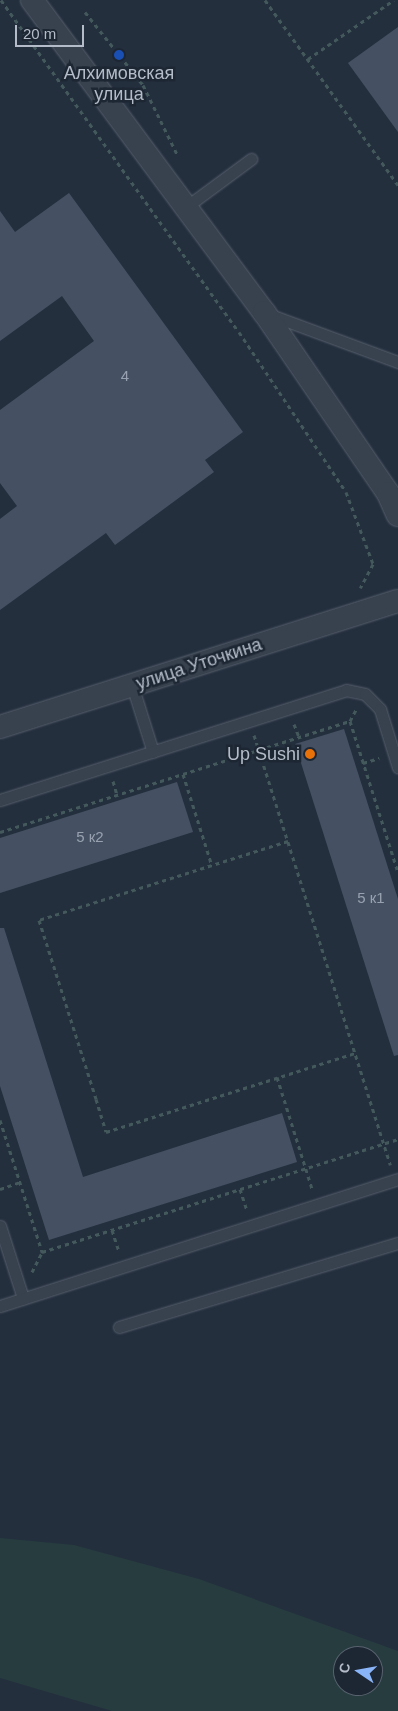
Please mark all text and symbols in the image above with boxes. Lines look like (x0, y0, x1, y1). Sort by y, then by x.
scale bar (18, 15, 86, 47)
text: 20 m (23, 25, 56, 42)
marker: Алхимовская улица (113, 49, 125, 61)
place label: Алхимовская улица (64, 63, 174, 106)
house number: 4 (121, 367, 129, 385)
street label: улица Уточкина (133, 634, 265, 694)
place label: Up Sushi (227, 743, 300, 765)
marker: Up Sushi (304, 748, 316, 760)
house number: 5 к2 (76, 828, 104, 846)
house number: 5 к1 (357, 889, 385, 907)
north arrow (333, 1646, 383, 1696)
text: С (335, 1661, 353, 1675)

